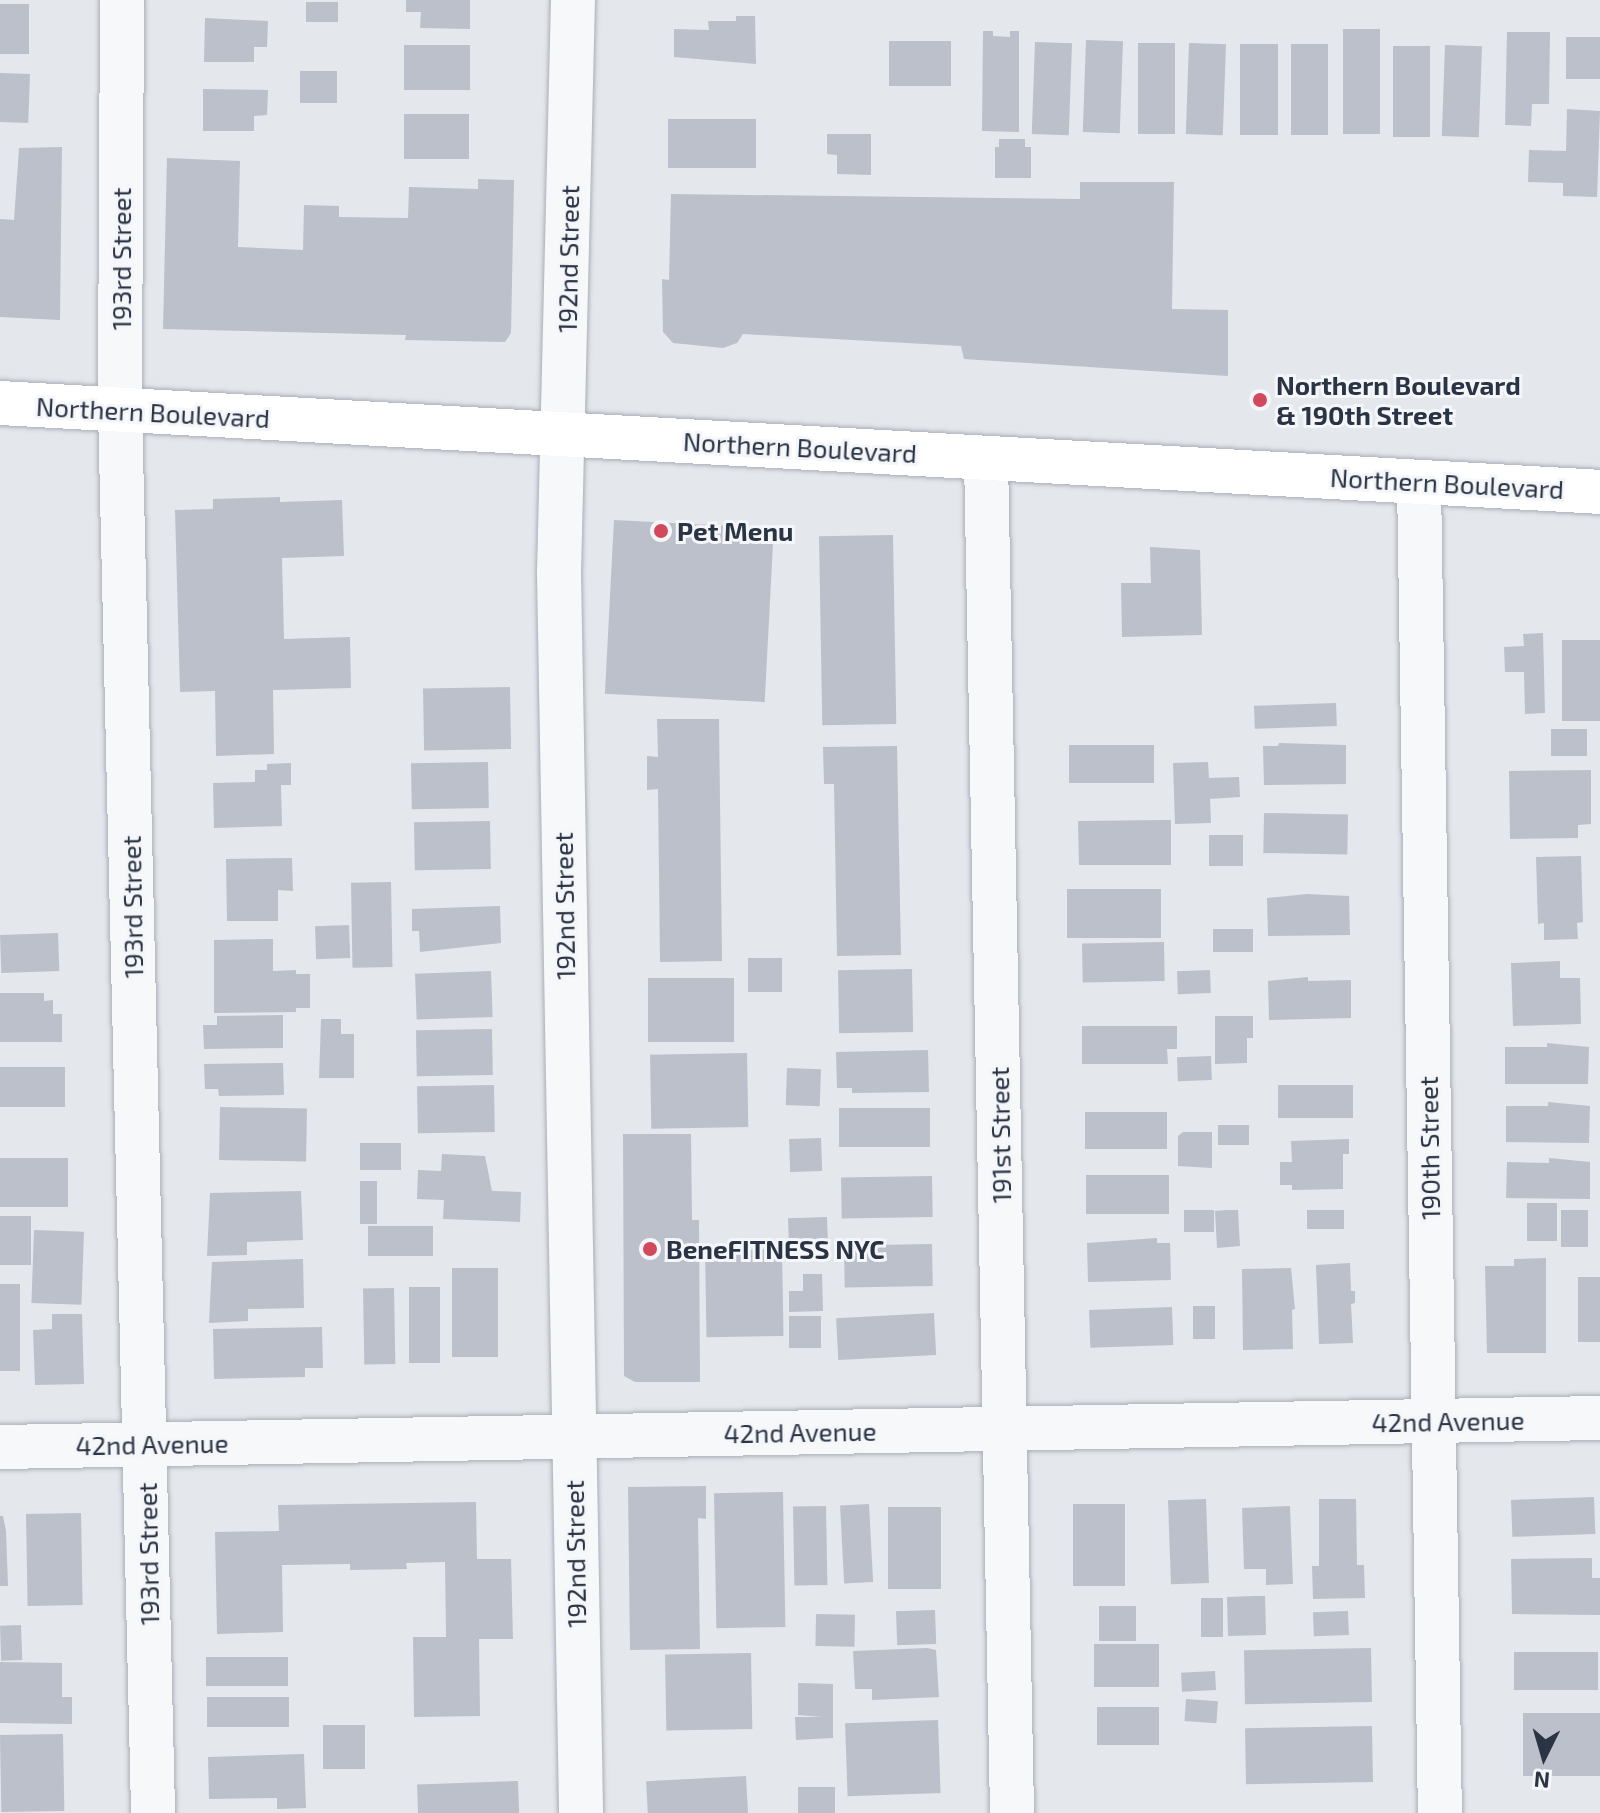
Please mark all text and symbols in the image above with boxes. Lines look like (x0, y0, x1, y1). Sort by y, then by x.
street label: 192nd Street (551, 185, 585, 333)
street label: 193rd Street (105, 188, 137, 330)
place label: Northern Boulevard & 190th Street (1276, 369, 1521, 430)
street label: Northern Boulevard (35, 390, 271, 434)
marker: Northern Boulevard & 190th Street (1251, 391, 1269, 409)
street label: Northern Boulevard (682, 425, 918, 469)
street label: Northern Boulevard (1329, 461, 1565, 505)
place label: Pet Menu (677, 515, 793, 547)
marker: Pet Menu (652, 522, 670, 540)
street label: 192nd Street (547, 832, 581, 980)
street label: 193rd Street (115, 835, 149, 979)
street label: 191st Street (983, 1066, 1017, 1204)
street label: 190th Street (1412, 1076, 1446, 1220)
place label: BeneFITNESS NYC (666, 1233, 885, 1265)
marker: BeneFITNESS NYC (641, 1240, 659, 1258)
street label: 42nd Avenue (1371, 1404, 1525, 1438)
street label: 42nd Avenue (723, 1415, 877, 1449)
street label: 42nd Avenue (75, 1427, 229, 1461)
street label: 192nd Street (558, 1480, 592, 1628)
street label: 193rd Street (131, 1482, 165, 1626)
north arrow (1504, 1717, 1584, 1797)
text: N (1533, 1767, 1551, 1795)

